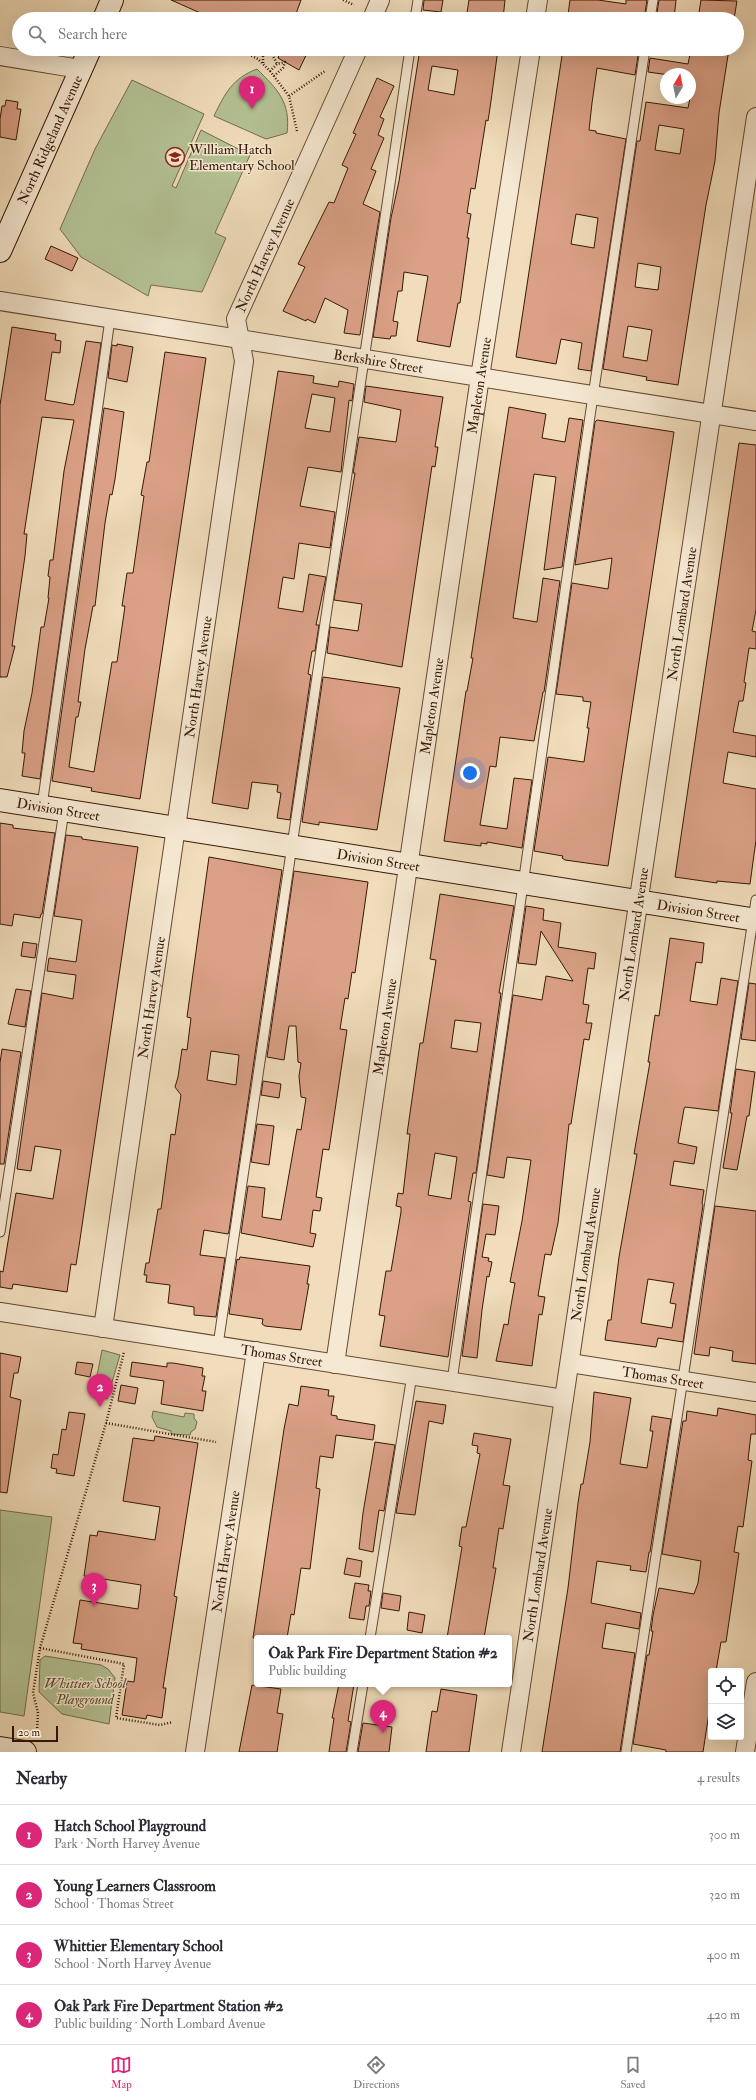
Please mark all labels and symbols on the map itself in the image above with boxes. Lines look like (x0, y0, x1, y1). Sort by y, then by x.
north arrow (660, 68, 696, 104)
street label: North Ridgeland Avenue (14, 73, 86, 207)
pin: 1 (239, 76, 265, 109)
place label: William Hatch Elementary School (188, 141, 295, 175)
school or university icon: William Hatch Elementary School (164, 146, 186, 168)
street label: North Harvey Avenue (232, 196, 298, 315)
street label: Mapleton Avenue (464, 336, 495, 435)
street label: Berkshire Street (332, 346, 425, 377)
street label: North Lombard Avenue (664, 546, 700, 682)
street label: North Harvey Avenue (181, 615, 216, 739)
street label: Mapleton Avenue (417, 656, 448, 756)
your location (460, 763, 480, 783)
street label: Division Street (15, 795, 101, 825)
street label: Division Street (335, 846, 421, 876)
street label: North Lombard Avenue (616, 866, 652, 1002)
street label: Division Street (655, 896, 741, 926)
street label: North Harvey Avenue (134, 935, 169, 1060)
street label: Mapleton Avenue (370, 977, 401, 1076)
street label: North Lombard Avenue (568, 1186, 604, 1323)
street label: Thomas Street (239, 1341, 324, 1371)
street label: Thomas Street (621, 1363, 705, 1393)
pin: 2 (87, 1374, 113, 1407)
street label: North Harvey Avenue (208, 1489, 244, 1614)
street label: North Lombard Avenue (520, 1507, 556, 1643)
pin: 3 (81, 1573, 107, 1606)
park label: Whittier School Playground (44, 1675, 128, 1708)
pin: 4 (370, 1700, 396, 1733)
scale bar (12, 1724, 58, 1743)

